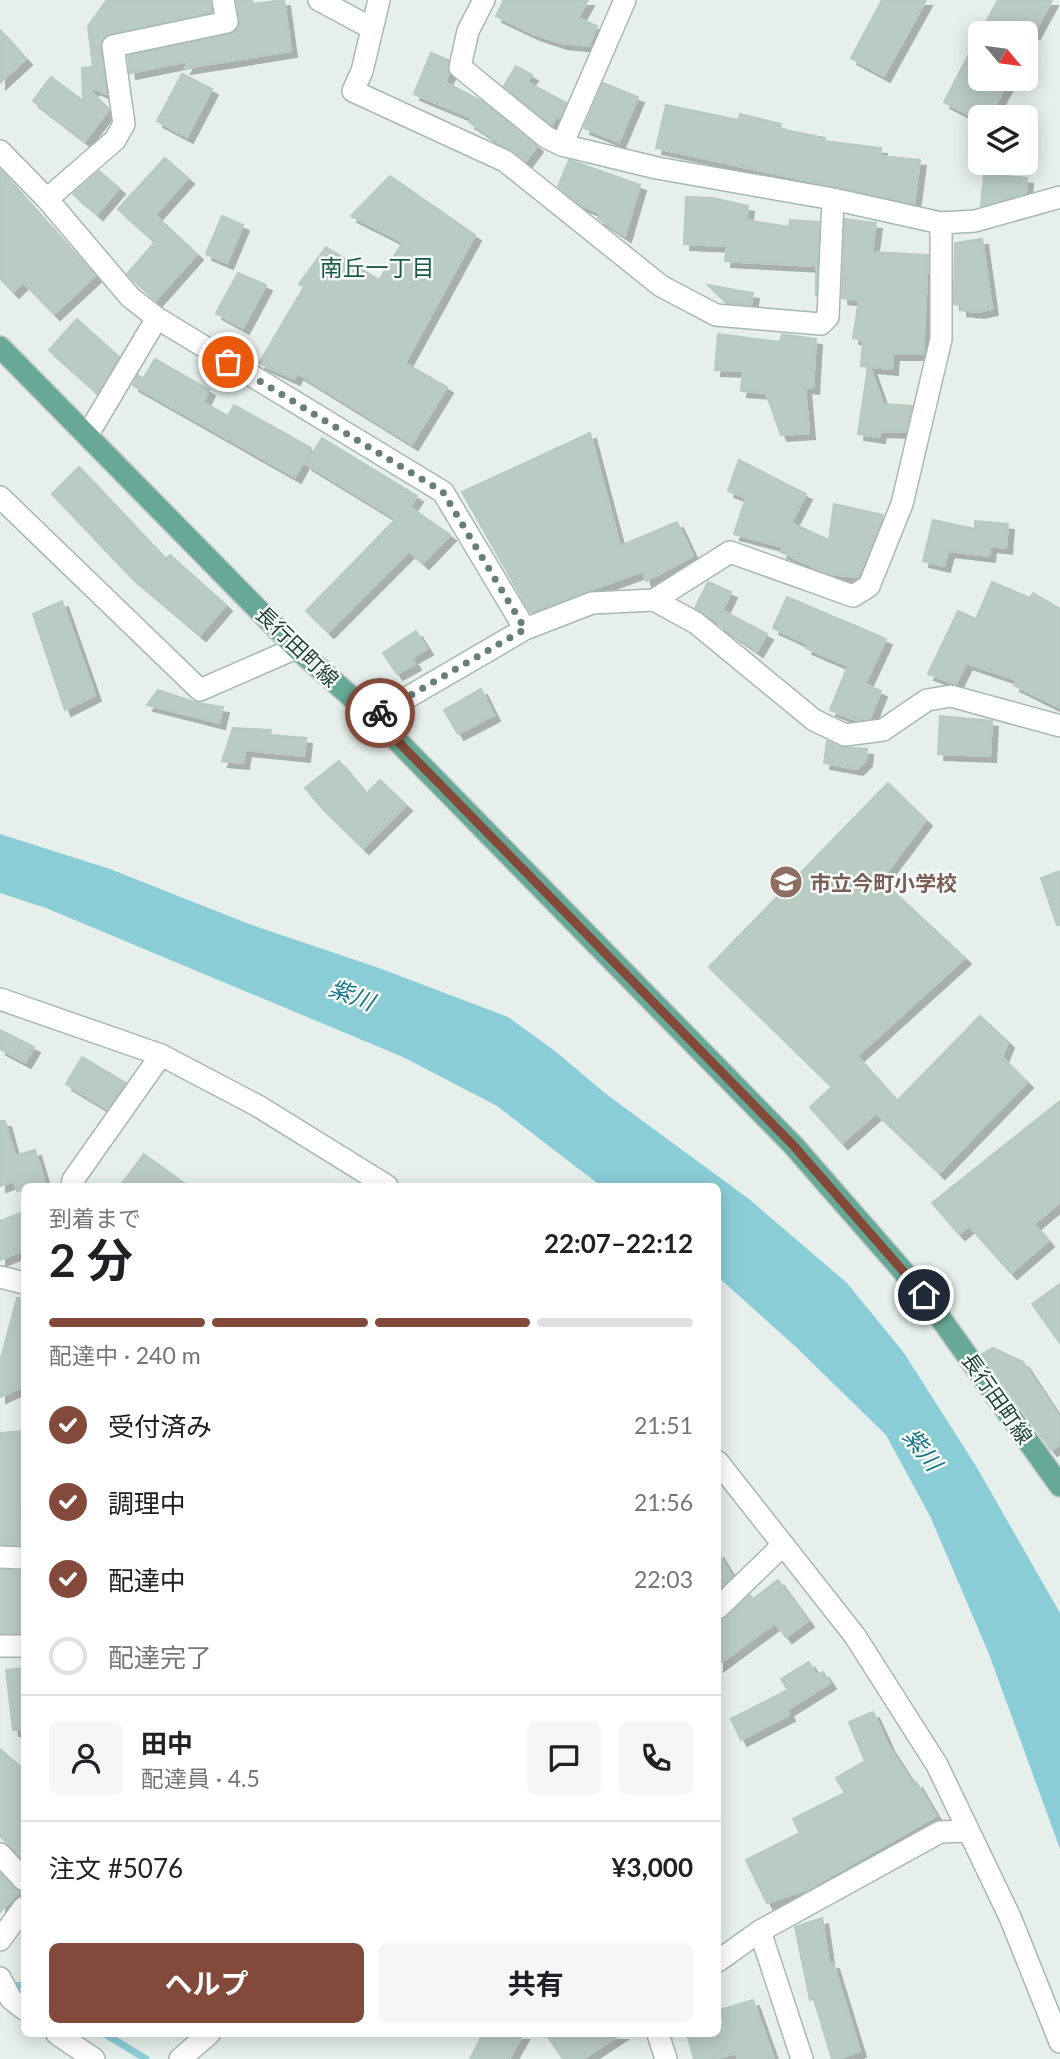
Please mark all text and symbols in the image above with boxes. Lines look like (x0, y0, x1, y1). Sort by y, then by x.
north arrow (968, 21, 1038, 91)
map controls (968, 21, 1038, 175)
button: layers (968, 105, 1038, 175)
district label: 南丘一丁目 (320, 253, 435, 281)
pin (198, 332, 258, 392)
icon: bag (209, 343, 247, 381)
street label: 長行田町線 (252, 601, 344, 691)
courier (345, 678, 415, 748)
icon: bike (361, 694, 399, 732)
school or university icon: 市立今町小学校 (767, 863, 805, 901)
place label: 市立今町小学校 (810, 870, 957, 895)
water label: 紫川 (326, 973, 381, 1016)
text: 到着まで (49, 1204, 141, 1232)
text: 22:07–22:12 (544, 1227, 693, 1259)
text: 2 分 (49, 1232, 133, 1287)
pin (894, 1265, 954, 1325)
icon: home (905, 1276, 943, 1314)
text: 配達中 · 240 m (49, 1341, 201, 1369)
street label: 長行田町線 (958, 1348, 1038, 1448)
icon: check (49, 1406, 87, 1444)
text: 受付済み (108, 1410, 212, 1442)
text: 21:51 (634, 1411, 693, 1439)
water label: 紫川 (898, 1422, 950, 1478)
icon: check (49, 1483, 87, 1521)
text: 調理中 (108, 1487, 186, 1519)
text: 21:56 (634, 1488, 693, 1516)
icon: check (49, 1560, 87, 1598)
text: 配達中 (108, 1564, 186, 1596)
text: 22:03 (634, 1565, 693, 1593)
text: 配達完了 (108, 1641, 212, 1673)
button: person (49, 1721, 123, 1795)
button: chat (527, 1721, 601, 1795)
button: phone (619, 1721, 693, 1795)
text: 田中 (141, 1727, 193, 1759)
text: 配達員 · 4.5 (141, 1764, 260, 1792)
text: ¥3,000 (612, 1851, 693, 1883)
text: 注文 #5076 (49, 1852, 183, 1884)
button: ヘルプ (49, 1943, 364, 2023)
button: 共有 (378, 1943, 693, 2023)

